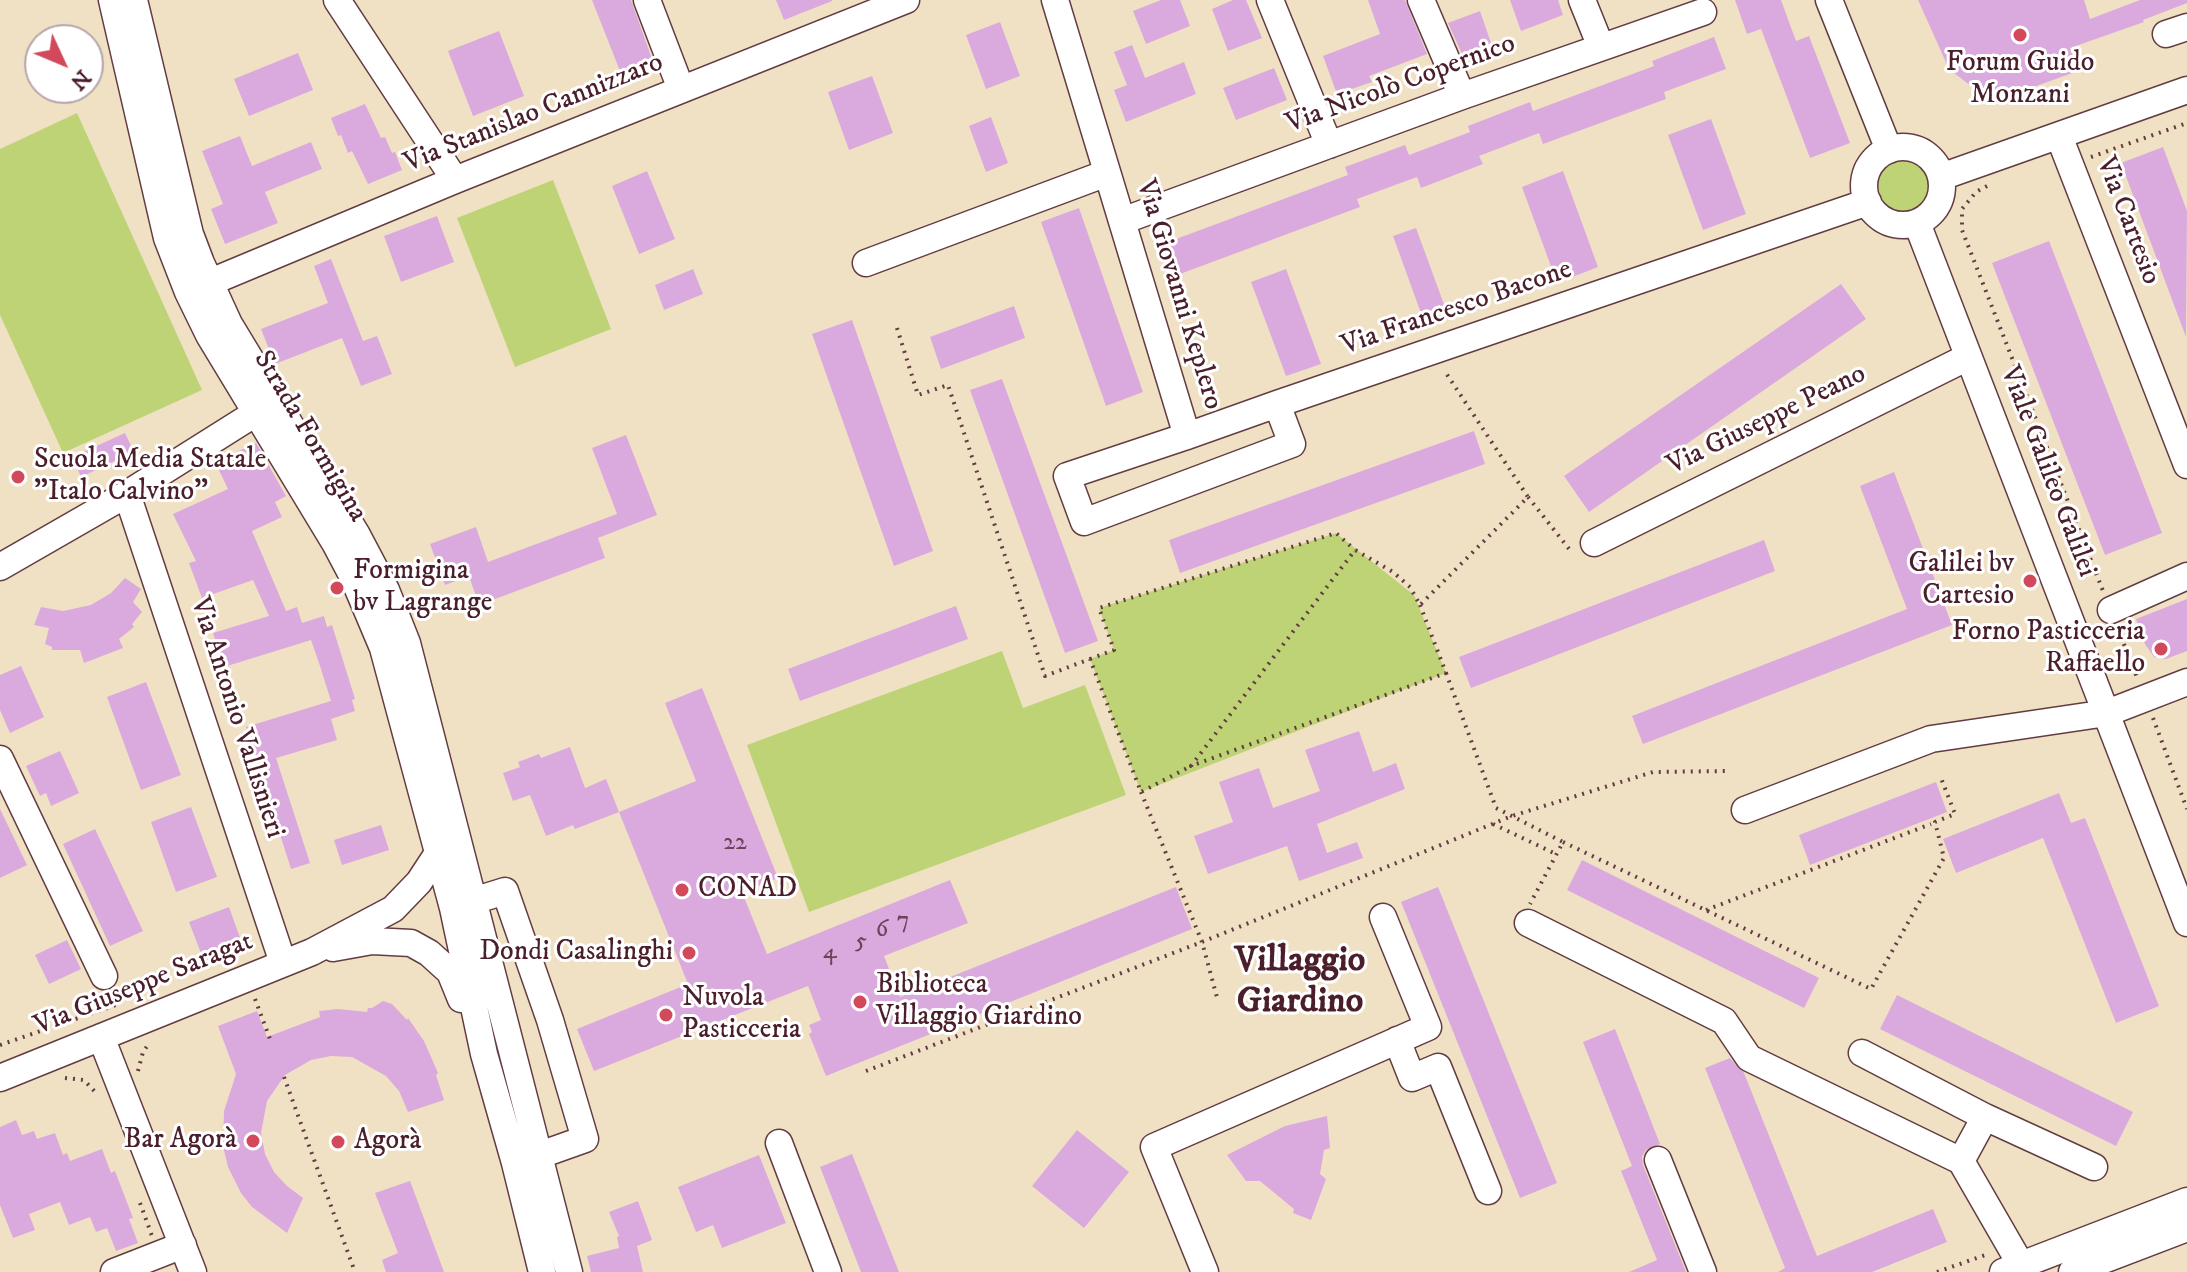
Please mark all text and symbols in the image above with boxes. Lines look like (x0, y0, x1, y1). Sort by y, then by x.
north arrow (24, 24, 104, 104)
marker: Forum Guido Monzani (2011, 26, 2029, 44)
street label: Via Nicolò Copernico (1282, 28, 1520, 142)
street label: Via Stanislao Cannizzaro (400, 47, 668, 181)
place label: Forum Guido Monzani (1946, 47, 2094, 113)
text: N (64, 64, 96, 96)
street label: Via Cartesio (2087, 152, 2167, 290)
street label: Via Giovanni Keplero (1127, 176, 1229, 414)
street label: Via Francesco Bacone (1337, 254, 1577, 364)
street label: Strada Formigina (245, 345, 373, 529)
street label: Via Giuseppe Peano (1662, 358, 1872, 484)
street label: Viale Galileo Galilei (1991, 362, 2103, 582)
place label: Scuola Media Statale "Italo Calvino" (34, 444, 266, 510)
marker: Scuola Media Statale "Italo Calvino" (9, 468, 27, 486)
place label: Galilei bv Cartesio (1908, 548, 2014, 614)
place label: Formigina bv Lagrange (353, 555, 492, 621)
marker: Galilei bv Cartesio (2021, 572, 2039, 590)
marker: Formigina bv Lagrange (328, 579, 346, 597)
street label: Via Antonio Vallisnieri (181, 593, 291, 843)
place label: Forno Pasticceria Raffaello (1952, 616, 2145, 682)
marker: Forno Pasticceria Raffaello (2152, 640, 2170, 658)
house number: 22 (723, 830, 747, 858)
place label: CONAD (698, 873, 797, 907)
marker: CONAD (673, 881, 691, 899)
house number: 7 (897, 908, 909, 936)
house number: 6 (876, 917, 888, 945)
street label: Via Giuseppe Saragat (30, 926, 258, 1044)
house number: 5 (855, 929, 867, 957)
place label: Dondi Casalinghi (479, 936, 673, 970)
house number: 4 (823, 939, 837, 967)
district label: Villaggio Giardino (1235, 941, 1365, 1026)
marker: Dondi Casalinghi (680, 944, 698, 962)
place label: Biblioteca Villaggio Giardino (876, 969, 1082, 1035)
place label: Nuvola Pasticceria (682, 982, 801, 1048)
marker: Biblioteca Villaggio Giardino (851, 993, 869, 1011)
marker: Nuvola Pasticceria (657, 1006, 675, 1024)
place label: Bar Agorà (124, 1124, 237, 1158)
place label: Agorà (354, 1125, 421, 1159)
marker: Bar Agorà (244, 1132, 262, 1150)
marker: Agorà (329, 1133, 347, 1151)

